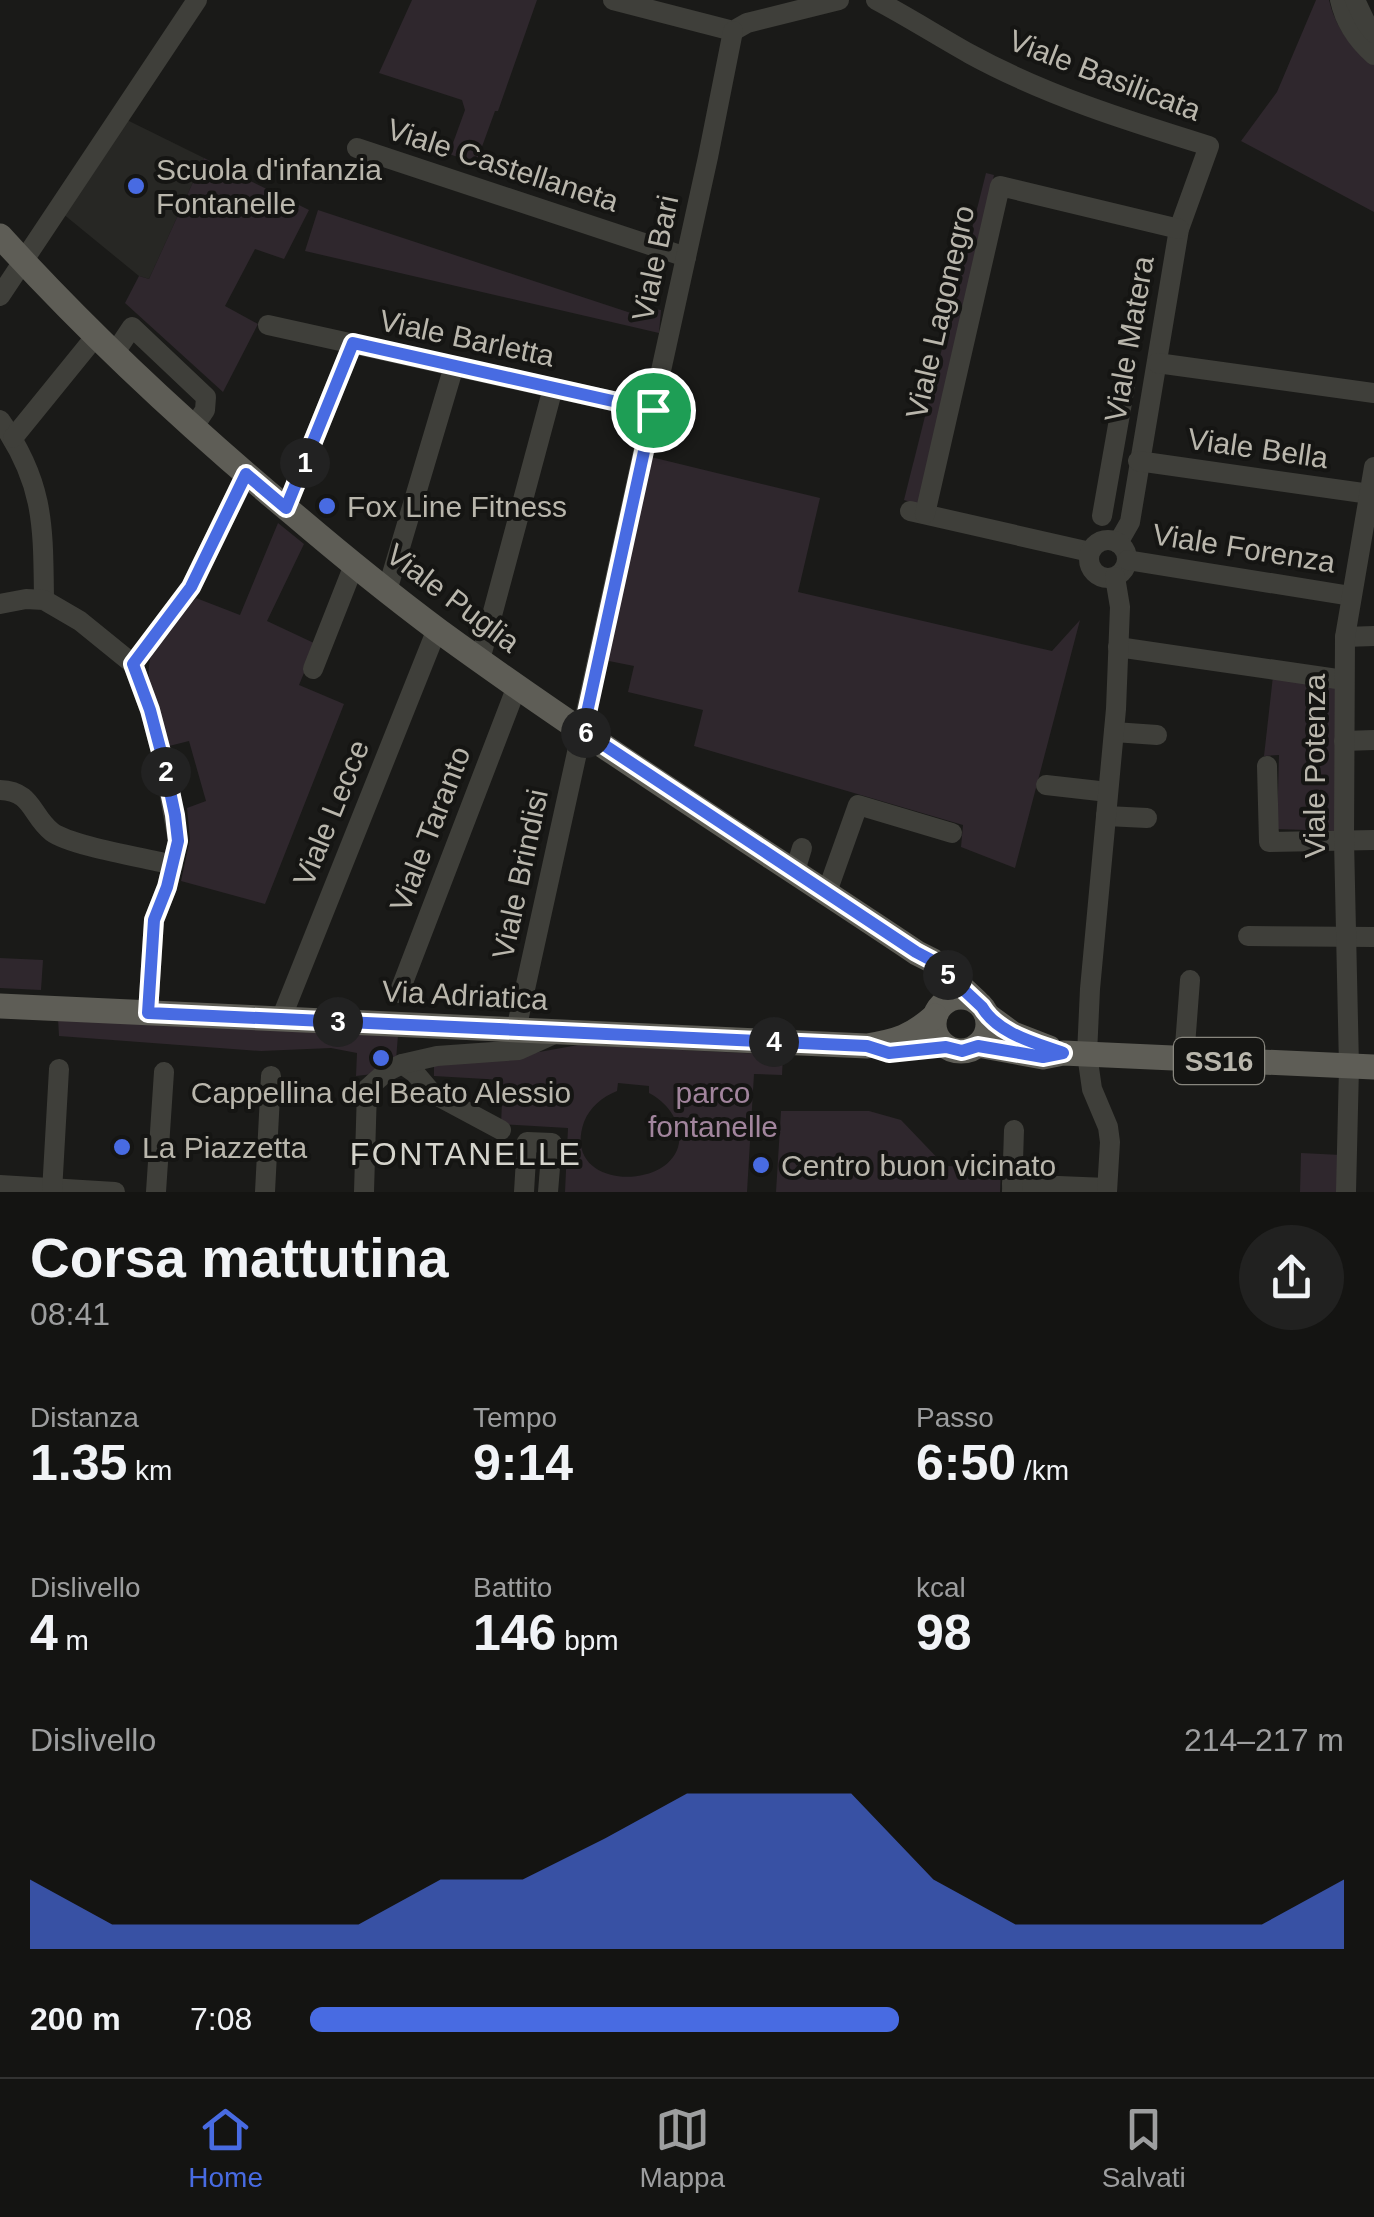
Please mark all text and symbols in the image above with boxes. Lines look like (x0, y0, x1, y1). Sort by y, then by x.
street label: Viale Basilicata (1004, 23, 1206, 127)
street label: Viale Castellaneta (383, 112, 623, 218)
place label: Scuola d'infanzia Fontanelle (156, 153, 382, 220)
marker: Scuola d'infanzia Fontanelle (125, 175, 147, 197)
street label: Viale Bari (626, 192, 684, 324)
street label: Viale Lagonegro (899, 202, 981, 422)
street label: Viale Matera (1098, 253, 1160, 425)
street label: Viale Barletta (377, 303, 558, 373)
pin (611, 368, 696, 453)
icon: arrive (626, 383, 681, 438)
street label: Viale Bella (1186, 422, 1331, 474)
pin: 1 (280, 438, 330, 488)
text: 1 (297, 447, 313, 478)
place label: Fox Line Fitness (347, 490, 567, 523)
marker: Fox Line Fitness (316, 495, 338, 517)
street label: Viale Forenza (1150, 517, 1338, 579)
street label: Viale Puglia (380, 537, 526, 659)
street label: Viale Potenza (1298, 673, 1331, 858)
pin: 6 (561, 708, 611, 758)
text: 6 (578, 717, 594, 748)
street label: Viale Lecce (287, 735, 375, 891)
street label: Viale Taranto (383, 742, 477, 916)
pin: 2 (141, 747, 191, 797)
text: 2 (158, 756, 174, 787)
street label: Viale Brindisi (486, 786, 554, 962)
pin: 5 (923, 950, 973, 1000)
text: 5 (940, 959, 956, 990)
street label: Via Adriatica (381, 974, 549, 1016)
pin: 3 (313, 997, 363, 1047)
text: 3 (330, 1006, 346, 1037)
pin: 4 (749, 1017, 799, 1067)
text: 4 (766, 1026, 782, 1057)
road number: SS16 (1174, 1038, 1264, 1084)
marker: Cappellina del Beato Alessio (370, 1047, 392, 1069)
place label: Cappellina del Beato Alessio (191, 1076, 571, 1109)
park label: parco fontanelle (648, 1076, 778, 1143)
place label: La Piazzetta (142, 1131, 307, 1164)
marker: La Piazzetta (111, 1136, 133, 1158)
district label: FONTANELLE (350, 1136, 582, 1172)
place label: Centro buon vicinato (781, 1149, 1056, 1182)
marker: Centro buon vicinato (750, 1154, 772, 1176)
button: share (1239, 1225, 1344, 1330)
text: Corsa mattutina (30, 1227, 449, 1289)
text: 08:41 (30, 1296, 110, 1332)
text: Distanza (30, 1402, 139, 1433)
text: Tempo (473, 1402, 557, 1433)
text: Passo (916, 1402, 994, 1433)
text: 1.35 (30, 1435, 127, 1491)
text: 9:14 (473, 1435, 573, 1491)
text: 6:50 (916, 1435, 1016, 1491)
text: km (127, 1455, 172, 1486)
text: /km (1016, 1455, 1069, 1486)
text: Dislivello (30, 1572, 140, 1603)
text: Battito (473, 1572, 552, 1603)
text: kcal (916, 1572, 966, 1603)
text: 4 (30, 1605, 58, 1661)
text: 146 (473, 1605, 556, 1661)
text: 98 (916, 1605, 972, 1661)
text: m (58, 1625, 89, 1656)
text: bpm (556, 1625, 619, 1656)
text: Dislivello (30, 1722, 156, 1758)
text: 214–217 m (1184, 1722, 1344, 1758)
text: 200 m (30, 2001, 121, 2037)
text: 7:08 (190, 2001, 252, 2037)
tab: Home (188, 2102, 263, 2194)
tab: Mappa (640, 2102, 725, 2194)
tab: Salvati (1102, 2102, 1186, 2194)

